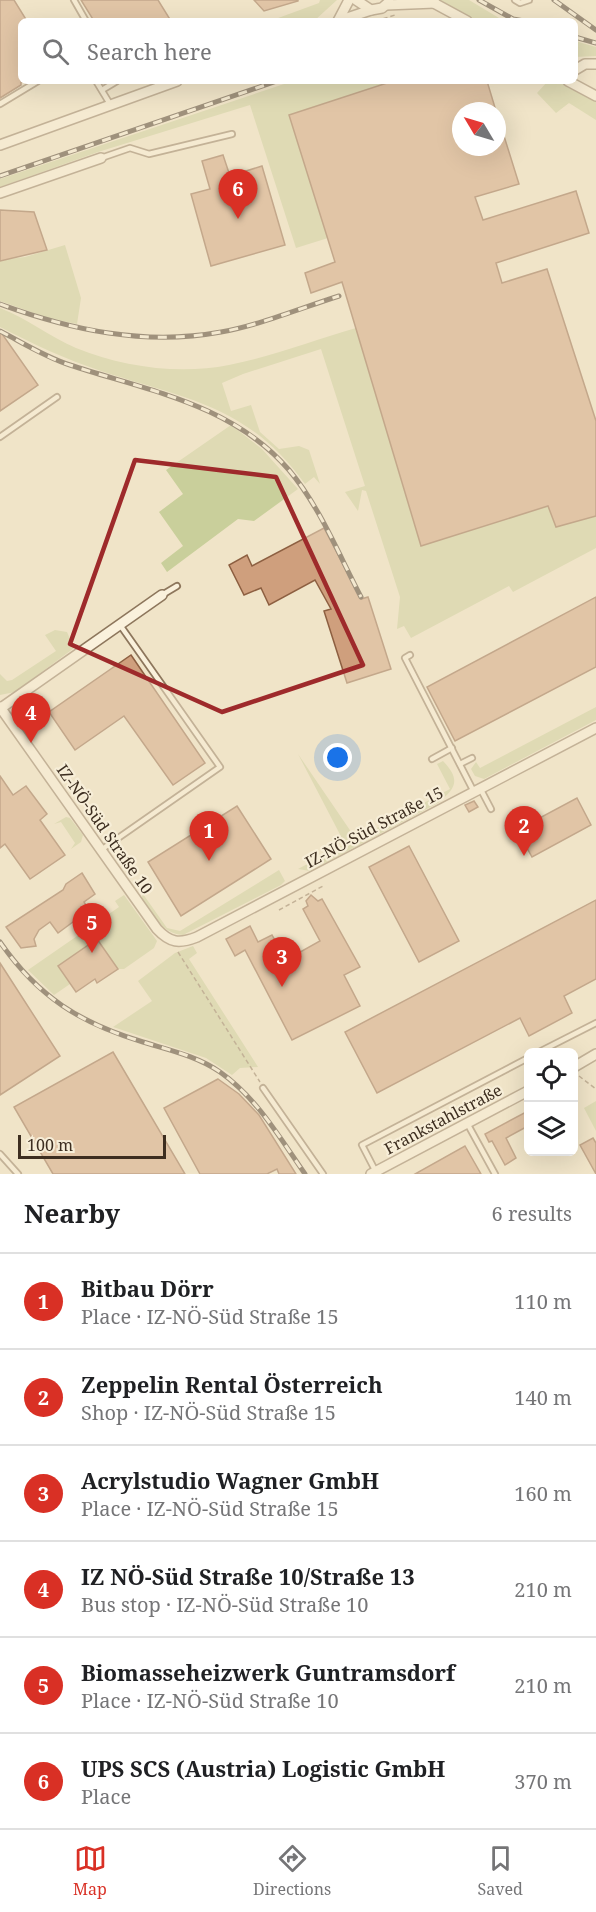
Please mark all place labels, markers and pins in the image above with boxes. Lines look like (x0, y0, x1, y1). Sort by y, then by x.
pin: 6 (218, 170, 258, 219)
pin: 4 (12, 694, 51, 743)
pin: 2 (504, 806, 544, 856)
pin: 1 (190, 812, 228, 861)
pin: 5 (72, 904, 112, 953)
pin: 3 (262, 938, 302, 987)

